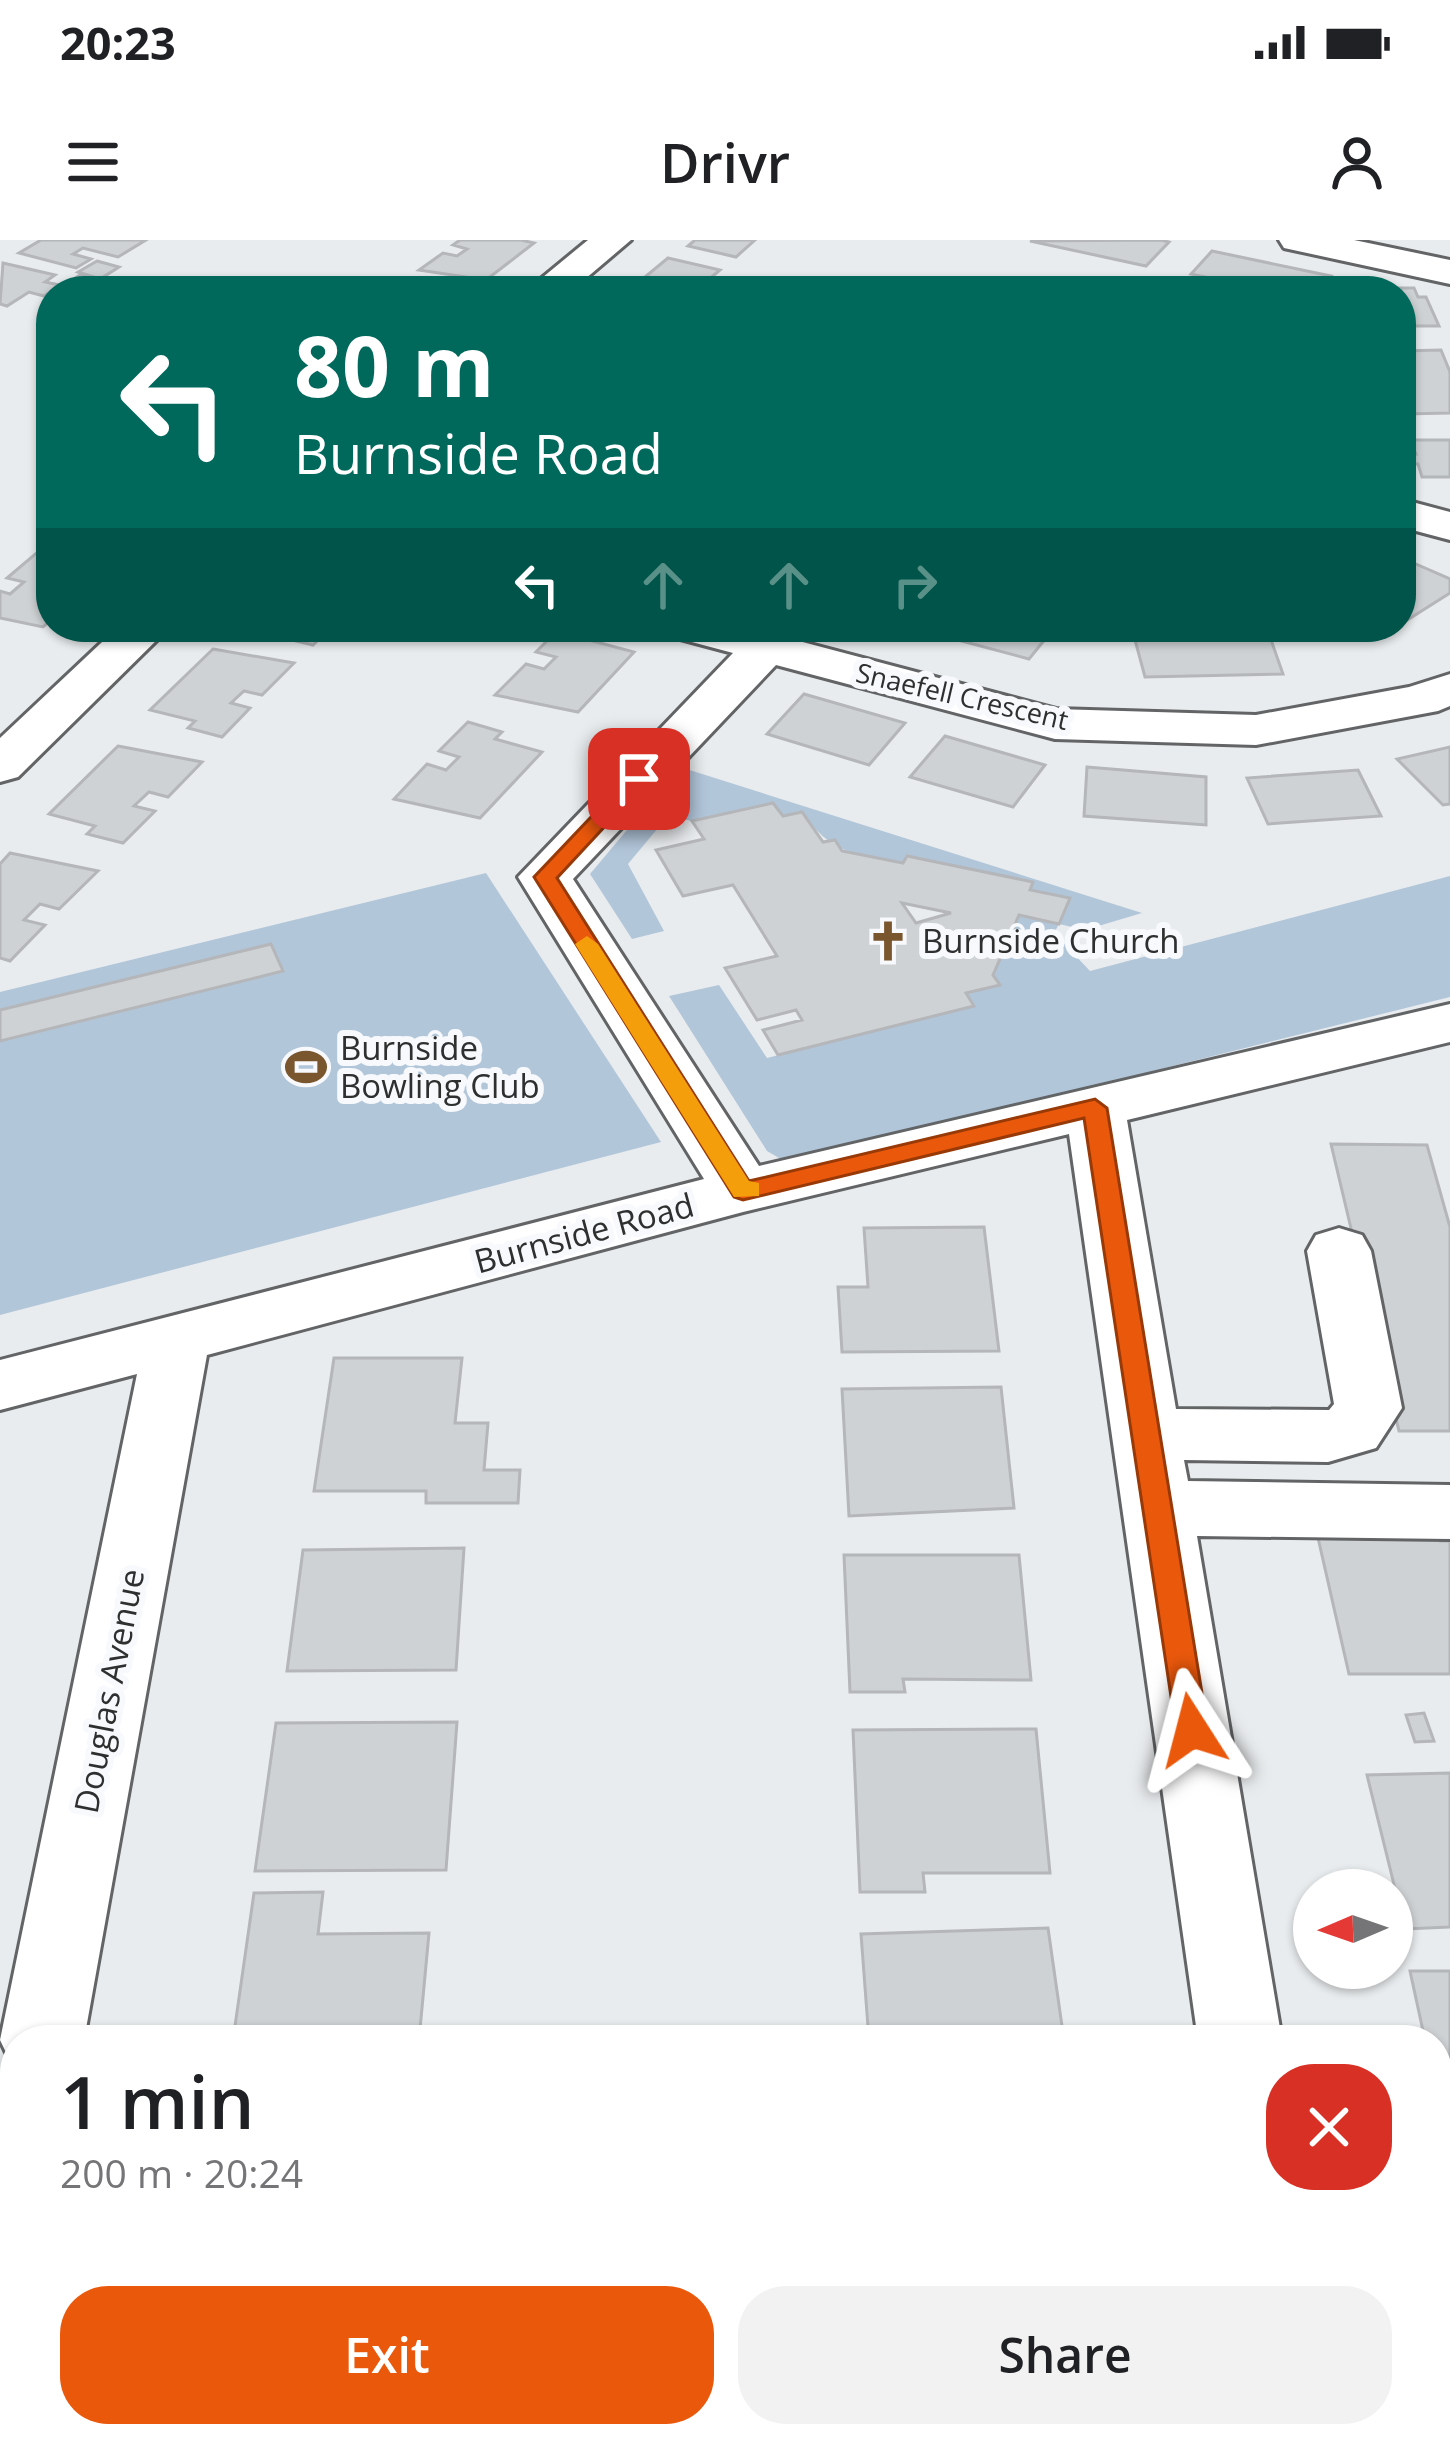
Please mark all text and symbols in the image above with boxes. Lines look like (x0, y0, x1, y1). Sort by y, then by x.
text: 20:23 (60, 12, 176, 73)
text: Drivr (660, 125, 790, 199)
icon: menu (60, 129, 126, 195)
icon: person (1324, 129, 1390, 195)
text: 80 m (294, 307, 494, 422)
icon: left (96, 324, 252, 480)
text: Burnside Road (294, 416, 663, 490)
icon: left (504, 552, 570, 618)
icon: ahead (630, 552, 696, 618)
icon: ahead (756, 552, 822, 618)
icon: right (882, 552, 948, 618)
street label: Snaefell Crescent (853, 653, 1072, 738)
pin (588, 728, 690, 830)
icon: arrive (606, 746, 672, 812)
church icon: Burnside Church (865, 918, 911, 964)
place label: Burnside Church (922, 918, 1179, 963)
place label: Burnside Bowling Club (340, 1025, 540, 1108)
sports icon: Burnside Bowling Club (283, 1044, 329, 1090)
street label: Burnside Road (469, 1182, 699, 1283)
street label: Douglas Avenue (63, 1565, 154, 1817)
position arrow (1129, 1667, 1255, 1793)
north arrow (1293, 1869, 1413, 1989)
map controls (1293, 1869, 1413, 1989)
text: 1 min (60, 2052, 254, 2150)
button: close (1266, 2064, 1392, 2190)
text: 200 m · 20:24 (60, 2146, 303, 2199)
button: Exit (60, 2286, 714, 2424)
button: Share (738, 2286, 1392, 2424)

